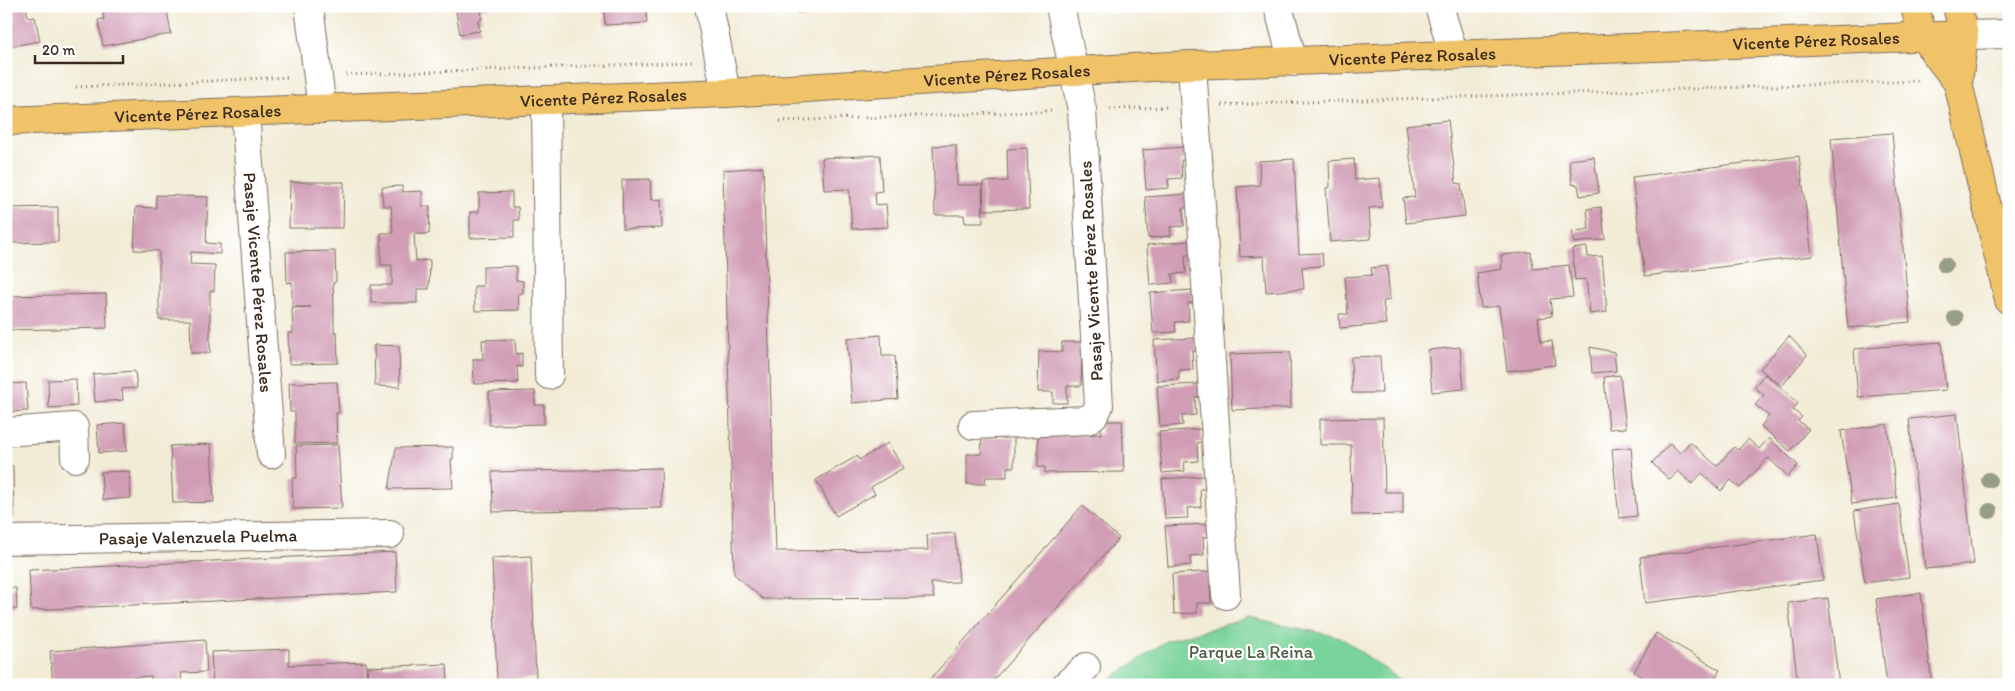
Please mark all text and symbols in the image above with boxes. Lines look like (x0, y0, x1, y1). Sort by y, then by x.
street label: Vicente Pérez Rosales (1732, 27, 1900, 55)
scale bar (35, 32, 122, 64)
text: 20 m (42, 41, 76, 59)
street label: Vicente Pérez Rosales (1328, 42, 1496, 71)
street label: Vicente Pérez Rosales (923, 59, 1091, 91)
street label: Vicente Pérez Rosales (520, 84, 688, 112)
street label: Vicente Pérez Rosales (114, 99, 282, 128)
street label: Pasaje Vicente Pérez Rosales (1074, 160, 1108, 382)
street label: Pasaje Vicente Pérez Rosales (239, 172, 277, 393)
street label: Pasaje Valenzuela Puelma (99, 524, 298, 550)
park label: Parque La Reina (1189, 641, 1314, 663)

